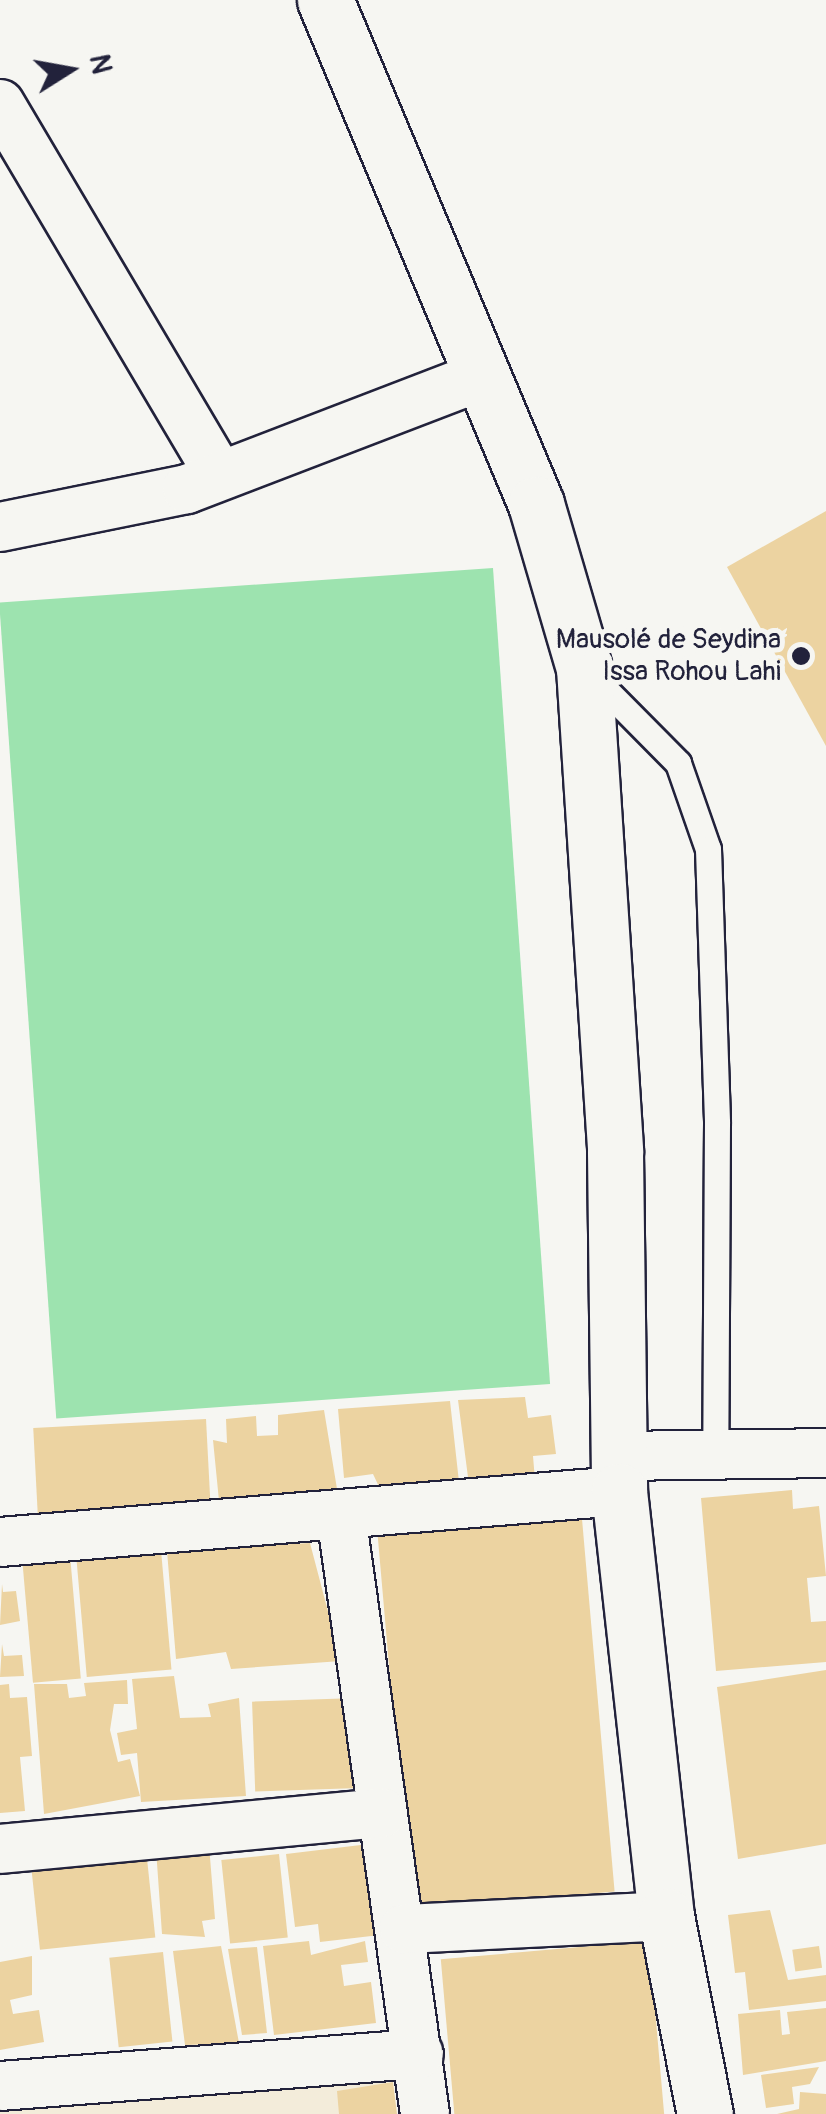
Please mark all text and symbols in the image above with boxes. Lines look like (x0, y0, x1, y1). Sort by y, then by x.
north arrow (20, 20, 120, 120)
text: N (81, 52, 119, 77)
place label: Mausolé de Seydina Issa Rohou Lahi (556, 623, 781, 689)
marker: Mausolé de Seydina Issa Rohou Lahi (790, 645, 812, 667)

